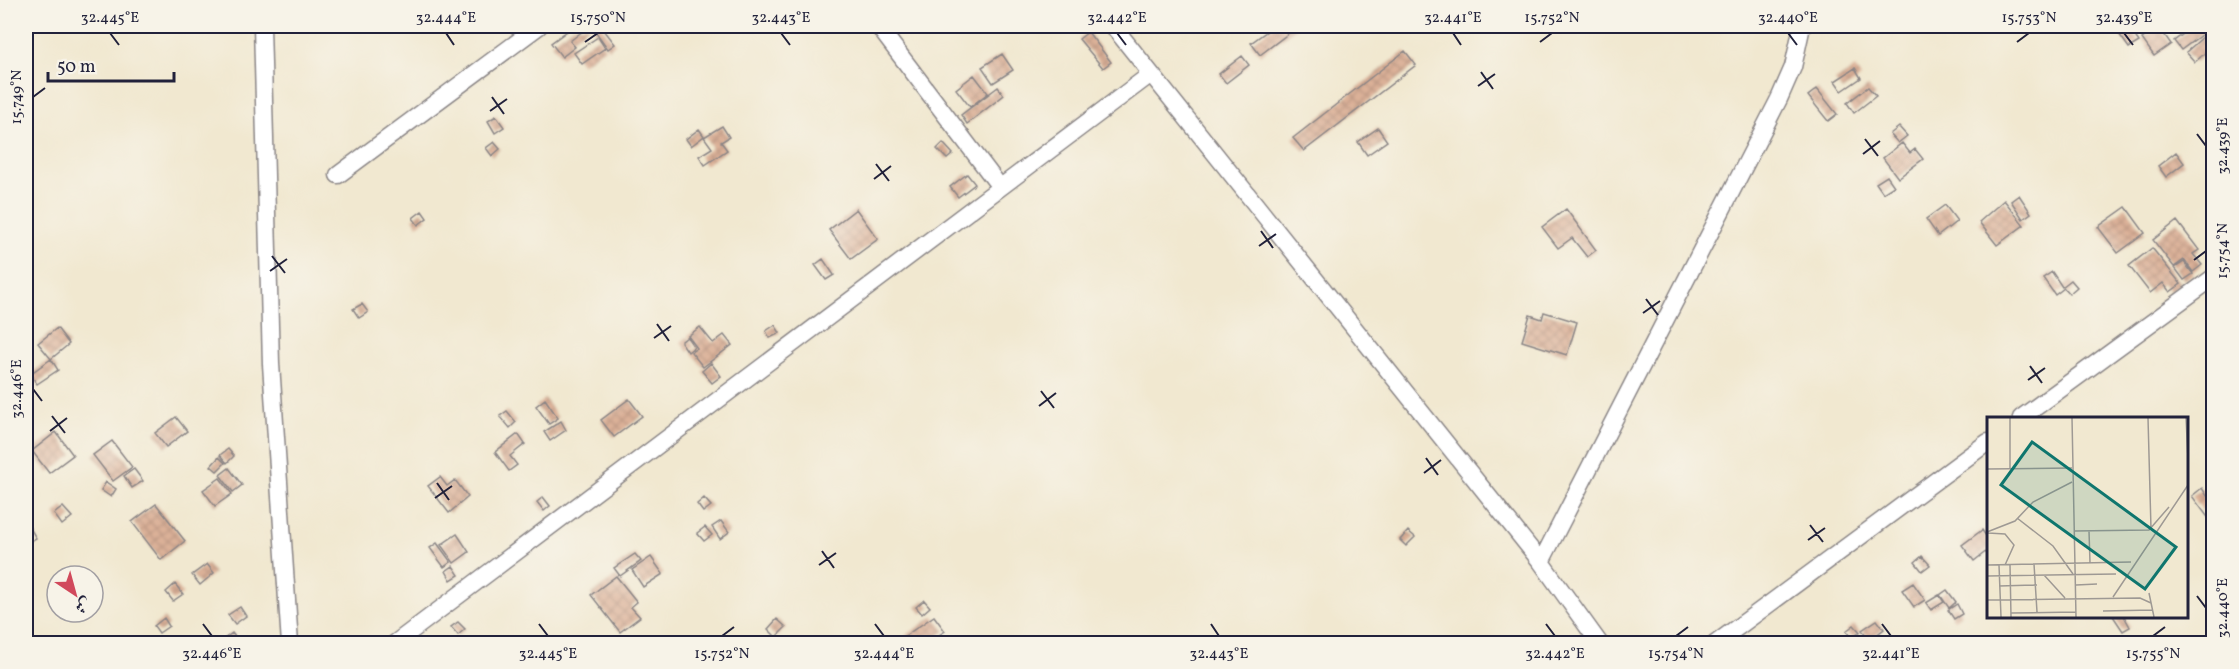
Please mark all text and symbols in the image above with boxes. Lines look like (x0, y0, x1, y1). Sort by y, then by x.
text: 32.445°E (81, 8, 139, 29)
text: 32.444°E (416, 8, 476, 29)
text: 15.750°N (570, 8, 626, 29)
text: 32.443°E (752, 8, 810, 29)
text: 32.442°E (1087, 8, 1147, 29)
text: 32.441°E (1424, 8, 1482, 29)
text: 15.752°N (1524, 8, 1580, 29)
text: 32.440°E (1758, 8, 1818, 29)
text: 15.753°N (2001, 8, 2057, 29)
text: 32.439°E (2095, 8, 2153, 29)
scale bar (48, 45, 174, 83)
text: 50 m (57, 55, 96, 80)
text: 15.749°N (7, 70, 28, 124)
text: 32.439°E (2213, 117, 2234, 175)
text: 15.754°N (2213, 223, 2234, 279)
text: 32.446°E (7, 359, 28, 419)
inset map (1987, 417, 2188, 618)
north arrow (45, 564, 105, 624)
text: 32.440°E (2213, 578, 2234, 638)
text: ش (70, 591, 96, 618)
text: 32.446°E (182, 644, 242, 665)
text: 32.445°E (519, 644, 577, 665)
text: 15.752°N (694, 644, 750, 665)
text: 32.444°E (854, 644, 914, 665)
text: 32.443°E (1190, 644, 1248, 665)
text: 32.442°E (1525, 644, 1585, 665)
text: 15.754°N (1648, 644, 1704, 665)
text: 32.441°E (1862, 644, 1920, 665)
text: 15.755°N (2126, 644, 2180, 665)

